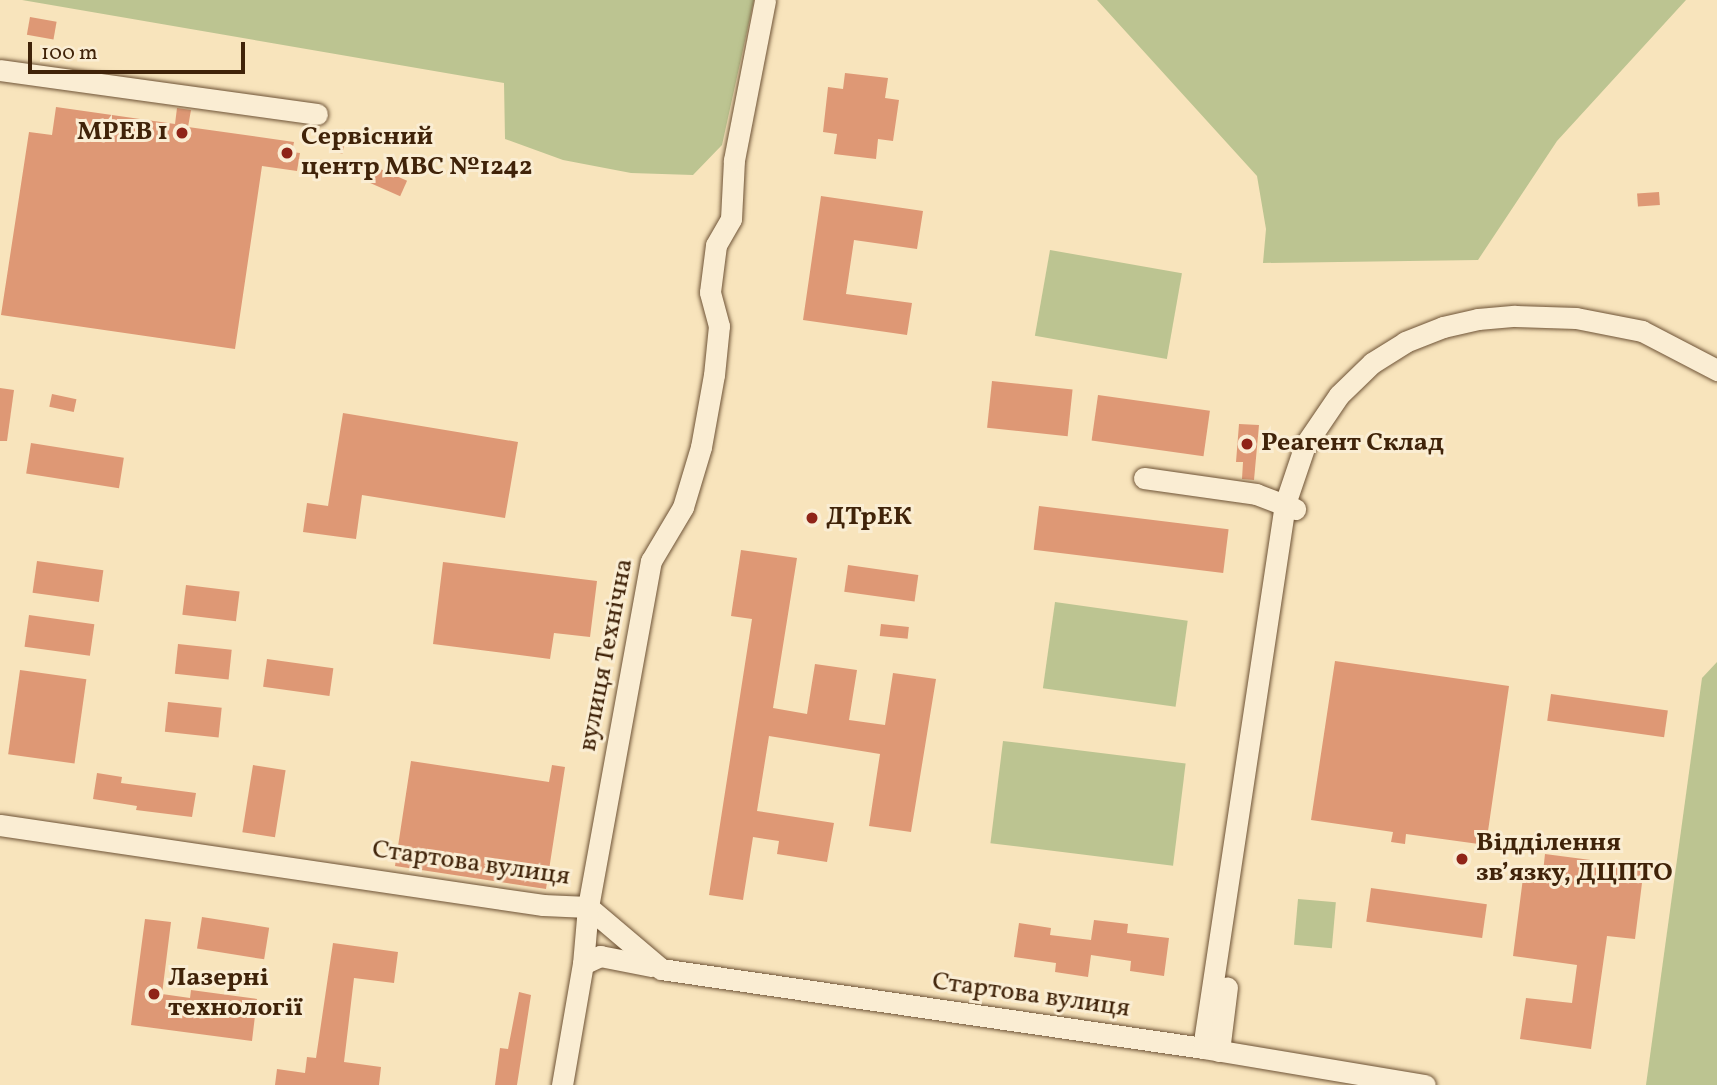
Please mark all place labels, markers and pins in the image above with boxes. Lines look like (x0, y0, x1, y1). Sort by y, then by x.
place label: МРЕВ 1 (77, 117, 168, 149)
place label: Сервісний центр МВС №1242 (301, 122, 533, 184)
marker: МРЕВ 1 (174, 125, 190, 141)
marker: Сервісний центр МВС №1242 (279, 145, 295, 161)
place label: Реагент Склад (1261, 428, 1444, 460)
marker: Реагент Склад (1239, 436, 1255, 452)
place label: ДТрЕК (826, 502, 912, 534)
marker: ДТрЕК (804, 510, 820, 526)
place label: Відділення зв’язку, ДЦПТО (1476, 828, 1673, 890)
marker: Відділення зв’язку, ДЦПТО (1454, 851, 1470, 867)
place label: Лазерні технології (168, 963, 303, 1024)
marker: Лазерні технології (146, 986, 162, 1002)

